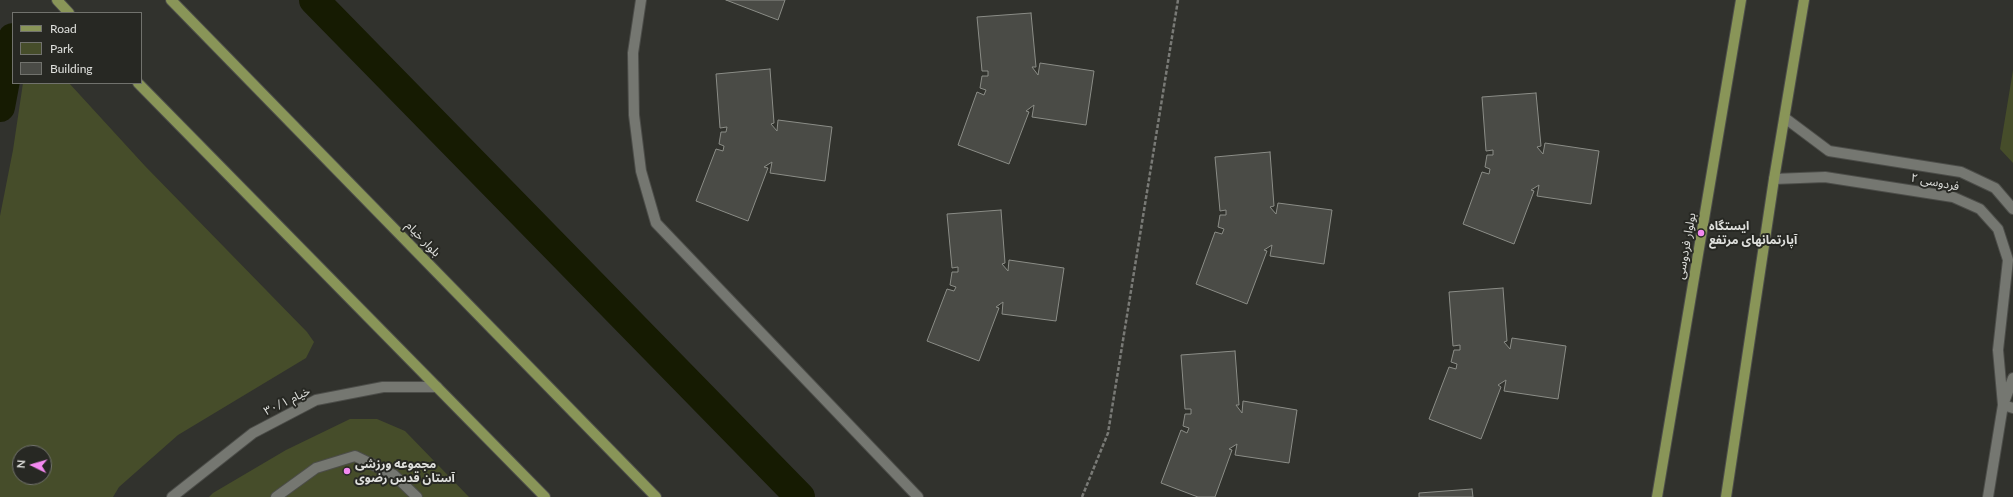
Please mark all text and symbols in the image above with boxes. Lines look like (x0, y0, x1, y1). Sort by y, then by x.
legend (12, 12, 142, 84)
text: Road (50, 21, 77, 36)
text: Park (50, 41, 73, 56)
text: Building (50, 61, 93, 76)
street label: فردوسی ۲ (1910, 170, 1960, 194)
street label: بولوار فردوسی (1673, 212, 1699, 280)
street label: بلوار خیام (403, 218, 443, 260)
place label: ایستگاه آپارتمانهای مرتفع (1709, 219, 1797, 247)
marker: ایستگاه آپارتمانهای مرتفع (1696, 228, 1706, 238)
street label: خیام ۳۰/۱ (261, 384, 313, 418)
north arrow (12, 445, 52, 485)
place label: مجموعه ورزشی آستان قدس رضوی (355, 457, 455, 485)
text: N (14, 459, 27, 469)
marker: مجموعه ورزشی آستان قدس رضوی (342, 466, 352, 476)

